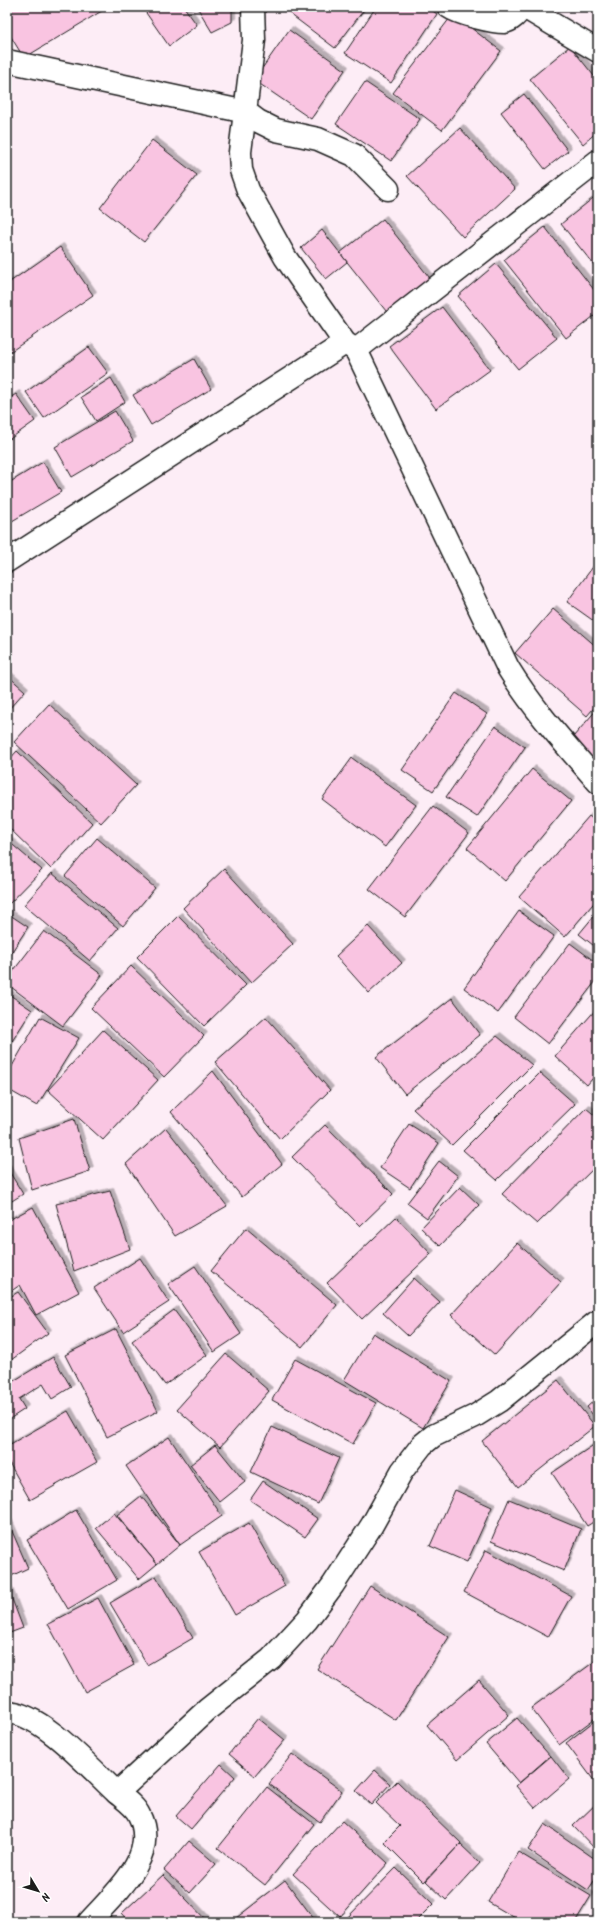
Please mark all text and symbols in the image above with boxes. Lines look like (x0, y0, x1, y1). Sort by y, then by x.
north arrow (18, 1871, 58, 1911)
text: N (36, 1888, 54, 1905)

